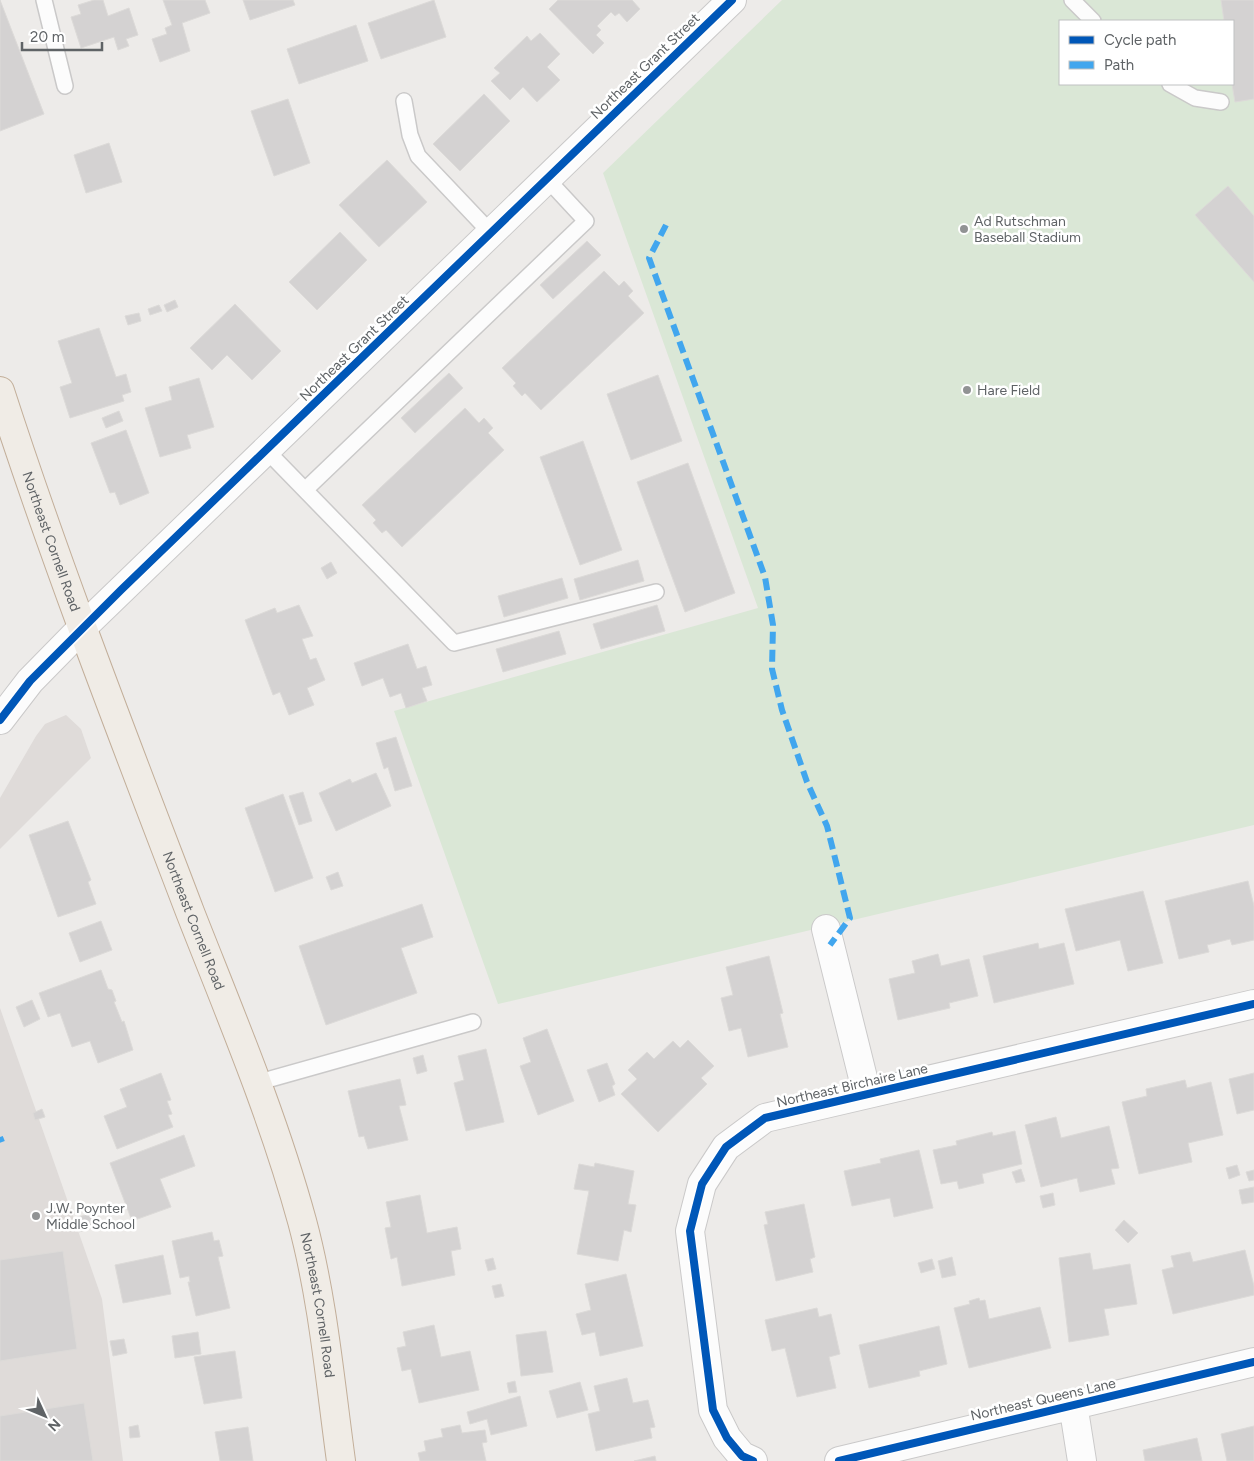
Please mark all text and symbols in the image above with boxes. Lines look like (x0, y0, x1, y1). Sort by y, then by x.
street label: Northeast Grant Street (587, 10, 703, 123)
scale bar (22, 20, 102, 52)
legend (1059, 20, 1234, 85)
text: 20 m (30, 28, 64, 46)
text: Cycle path (1104, 31, 1176, 49)
text: Path (1104, 56, 1134, 74)
place label: Ad Rutschman Baseball Stadium (974, 213, 1081, 246)
marker: Ad Rutschman Baseball Stadium (958, 223, 970, 235)
street label: Northeast Grant Street (296, 292, 412, 405)
place label: Hare Field (977, 382, 1040, 399)
marker: Hare Field (961, 384, 973, 396)
street label: Northeast Cornell Road (18, 469, 84, 614)
street label: Northeast Cornell Road (159, 849, 228, 992)
street label: Northeast Birchaire Lane (775, 1060, 930, 1111)
place label: J.W. Poynter Middle School (46, 1200, 135, 1233)
marker: J.W. Poynter Middle School (30, 1210, 42, 1222)
street label: Northeast Cornell Road (296, 1231, 338, 1379)
street label: Northeast Queens Lane (969, 1374, 1118, 1424)
north arrow (20, 1391, 70, 1441)
text: N (44, 1415, 64, 1434)

